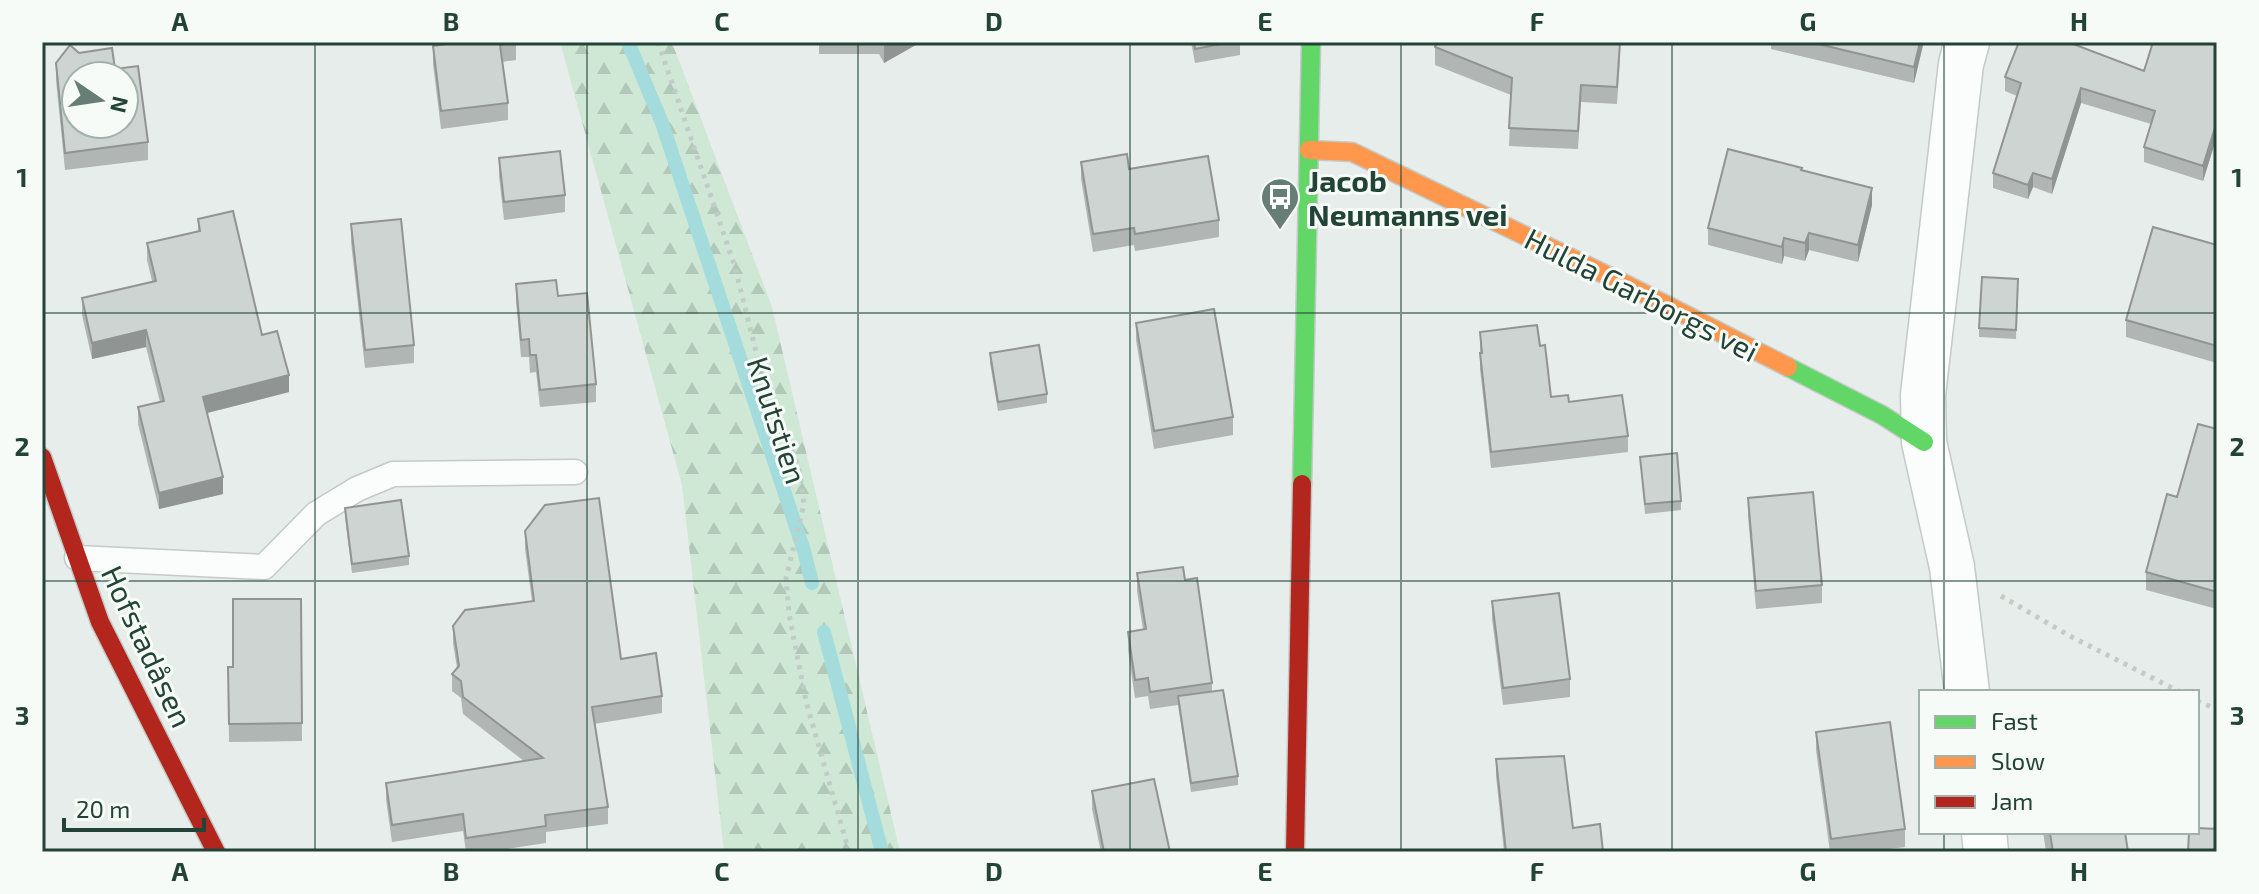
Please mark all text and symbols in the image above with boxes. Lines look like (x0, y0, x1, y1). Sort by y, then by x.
text: A (172, 5, 189, 36)
text: B (443, 5, 459, 36)
text: C (714, 5, 730, 36)
text: D (985, 5, 1003, 36)
text: E (1257, 5, 1273, 36)
text: F (1530, 5, 1544, 36)
text: G (1800, 5, 1816, 36)
text: H (2070, 5, 2088, 36)
north arrow (60, 60, 140, 140)
text: N (106, 94, 135, 115)
text: 1 (16, 161, 28, 192)
text: 1 (2231, 161, 2243, 192)
place label: Jacob Neumanns vei (1308, 162, 1508, 232)
bus stop icon: Jacob Neumanns vei (1259, 176, 1301, 231)
street label: Hulda Garborgs vei (1519, 220, 1765, 368)
street label: Knutstien (741, 352, 815, 488)
text: 2 (14, 430, 30, 461)
text: 2 (2229, 430, 2245, 461)
street label: Hofstadåsen (95, 560, 201, 732)
legend (1919, 690, 2199, 834)
text: 3 (15, 699, 29, 730)
text: 3 (2230, 699, 2244, 730)
text: Fast (1991, 706, 2038, 735)
text: Slow (1991, 746, 2045, 775)
scale bar (64, 782, 204, 832)
text: Jam (1991, 786, 2033, 815)
text: 20 m (76, 794, 130, 823)
text: A (172, 855, 189, 886)
text: B (443, 855, 459, 886)
text: C (714, 855, 730, 886)
text: D (985, 855, 1003, 886)
text: E (1257, 855, 1273, 886)
text: F (1530, 855, 1544, 886)
text: G (1800, 855, 1816, 886)
text: H (2070, 855, 2088, 886)

